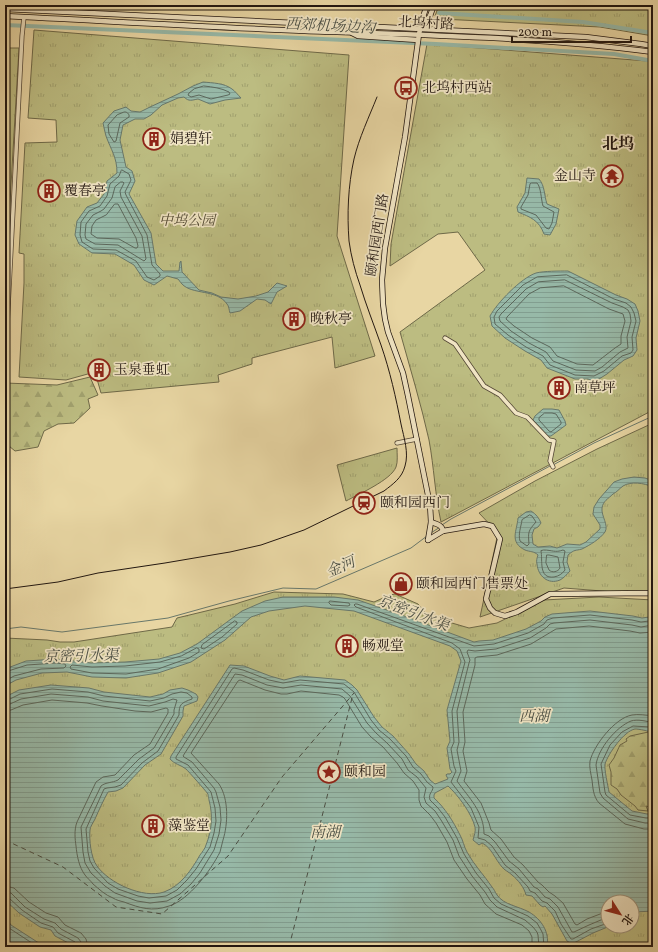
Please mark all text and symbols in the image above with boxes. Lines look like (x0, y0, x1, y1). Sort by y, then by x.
street label: 北坞村路 (398, 13, 454, 35)
water label: 西郊机场边沟 (285, 14, 377, 40)
scale bar (512, 18, 631, 44)
text: 200 m (518, 25, 552, 41)
bus stop icon: 北坞村西站 (393, 75, 419, 101)
place label: 北坞村西站 (422, 79, 492, 98)
building icon: 娟碧轩 (141, 126, 167, 152)
place label: 娟碧轩 (170, 130, 212, 149)
district label: 北坞 (602, 134, 634, 156)
temple icon: 金山寺 (599, 163, 625, 189)
place label: 金山寺 (554, 167, 596, 186)
building icon: 覆春亭 (36, 178, 62, 204)
place label: 覆春亭 (64, 182, 106, 201)
street label: 颐和园西门路 (362, 192, 394, 278)
park label: 中坞公园 (159, 212, 217, 231)
building icon: 晚秋亭 (281, 306, 307, 332)
place label: 晚秋亭 (310, 310, 352, 329)
building icon: 玉泉垂虹 (86, 357, 112, 383)
place label: 玉泉垂虹 (114, 361, 170, 380)
building icon: 南草坪 (546, 375, 572, 401)
place label: 南草坪 (574, 379, 616, 398)
station icon: 颐和园西门 (351, 490, 377, 516)
place label: 颐和园西门 (380, 494, 450, 513)
water label: 金河 (323, 551, 362, 584)
shop icon: 颐和园西门售票处 (388, 571, 414, 597)
place label: 颐和园西门售票处 (416, 575, 528, 594)
water label: 京密引水渠 (374, 591, 454, 638)
building icon: 畅观堂 (334, 633, 360, 659)
place label: 畅观堂 (362, 637, 404, 656)
water label: 京密引水渠 (43, 646, 121, 668)
water label: 西湖 (519, 707, 552, 728)
place icon: 颐和园 (316, 759, 342, 785)
place label: 颐和园 (344, 763, 386, 782)
building icon: 藻鉴堂 (140, 813, 166, 839)
place label: 藻鉴堂 (168, 817, 210, 836)
water label: 南湖 (310, 823, 343, 844)
north arrow (600, 894, 640, 934)
text: 北 (618, 910, 636, 928)

